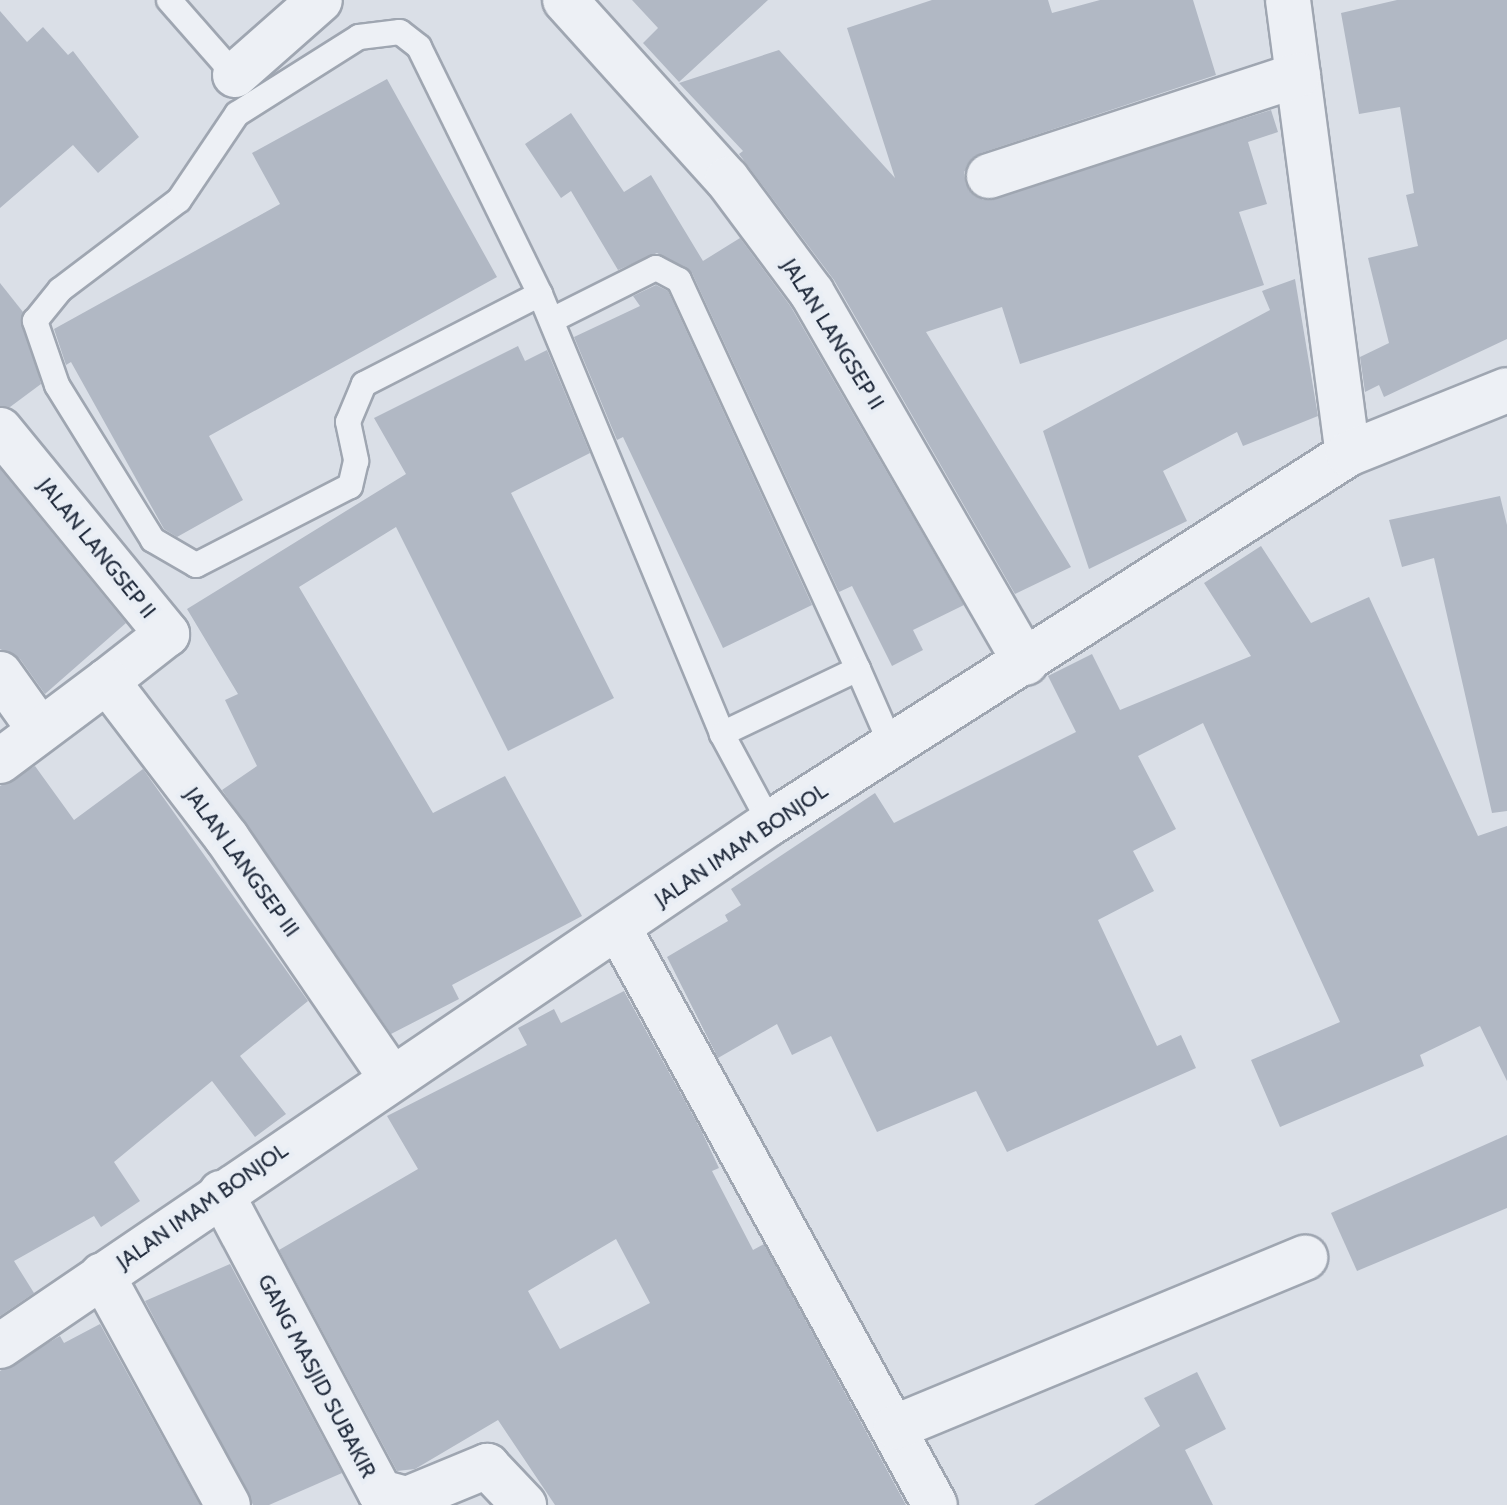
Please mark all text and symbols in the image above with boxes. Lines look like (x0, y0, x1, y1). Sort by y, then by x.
street label: JALAN LANGSEP II (776, 254, 890, 414)
street label: JALAN LANGSEP II (32, 473, 162, 623)
street label: JALAN IMAM BONJOL (649, 777, 833, 913)
street label: JALAN LANGSEP III (179, 782, 305, 942)
street label: JALAN IMAM BONJOL (111, 1137, 293, 1275)
street label: GANG MASJID SUBAKIR (252, 1270, 382, 1482)

